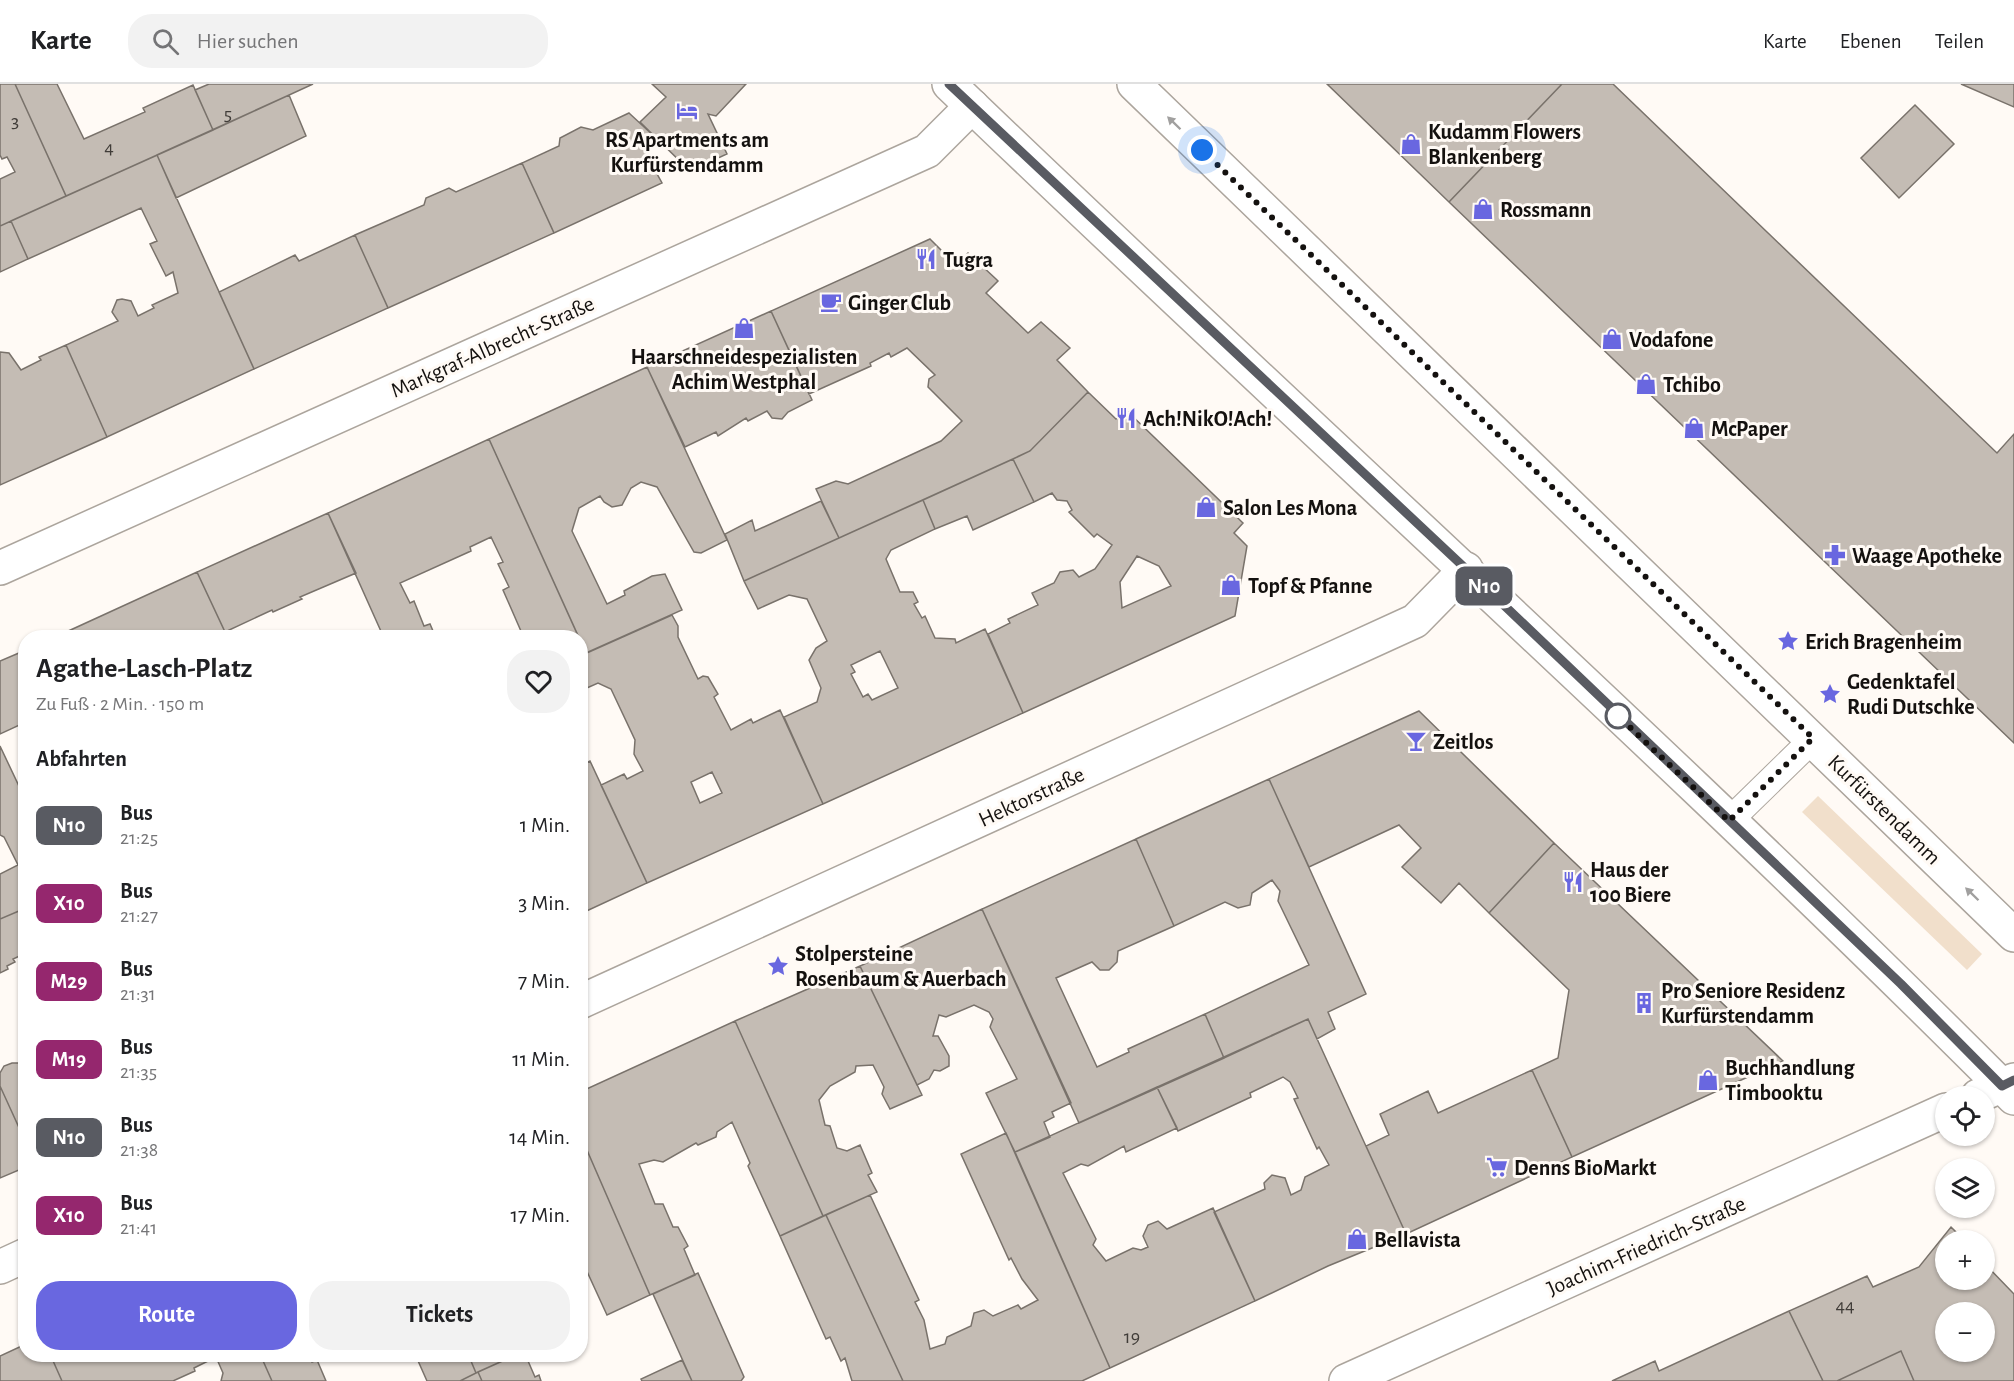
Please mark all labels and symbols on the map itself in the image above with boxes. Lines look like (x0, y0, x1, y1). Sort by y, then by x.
hotel icon: RS Apartments am Kurfürstendamm (675, 99, 699, 123)
house number: 5 (224, 104, 232, 124)
house number: 3 (11, 111, 19, 131)
one-way arrow (1168, 116, 1182, 130)
place label: Kudamm Flowers Blankenberg (1428, 121, 1581, 168)
place label: RS Apartments am Kurfürstendamm (605, 129, 769, 176)
shop icon: Kudamm Flowers Blankenberg (1399, 132, 1423, 156)
your location (1187, 135, 1217, 165)
house number: 4 (104, 138, 114, 158)
shop icon: Rossmann (1471, 197, 1495, 221)
place label: Rossmann (1500, 199, 1591, 221)
restaurant icon: Tugra (914, 247, 938, 271)
place label: Tugra (943, 249, 994, 271)
cafe icon: Ginger Club (819, 290, 843, 314)
street label: Markgraf-Albrecht-Straße (387, 292, 598, 402)
place label: Ginger Club (848, 292, 951, 314)
shop icon: Haarschneidespezialisten Achim Westphal (732, 316, 756, 340)
shop icon: Vodafone (1600, 327, 1624, 351)
place label: Vodafone (1629, 329, 1713, 351)
place label: Haarschneidespezialisten Achim Westphal (631, 346, 857, 393)
shop icon: Tchibo (1634, 372, 1658, 396)
place label: Tchibo (1663, 374, 1721, 396)
restaurant icon: Ach!NikO!Ach! (1114, 406, 1138, 430)
place label: Ach!NikO!Ach! (1143, 408, 1272, 430)
shop icon: McPaper (1682, 416, 1706, 440)
place label: McPaper (1711, 418, 1788, 440)
shop icon: Salon Les Mona (1194, 495, 1218, 519)
place label: Salon Les Mona (1223, 497, 1358, 519)
pharmacy icon: Waage Apotheke (1823, 543, 1847, 567)
place label: Waage Apotheke (1852, 545, 2002, 567)
line badge: N10 (1450, 566, 1518, 606)
shop icon: Topf & Pfanne (1219, 573, 1243, 597)
place label: Topf & Pfanne (1248, 575, 1372, 597)
place icon: Erich Bragenheim (1776, 629, 1800, 653)
place label: Erich Bragenheim (1805, 631, 1962, 653)
place label: Gedenktafel Rudi Dutschke (1847, 671, 1975, 718)
place icon: Gedenktafel Rudi Dutschke (1818, 682, 1842, 706)
unlabelled marker (1605, 703, 1631, 729)
bar icon: Zeitlos (1404, 729, 1428, 753)
place label: Zeitlos (1433, 731, 1493, 753)
street label: Kurfürstendamm (1824, 751, 1945, 869)
street label: Hektorstraße (975, 763, 1088, 831)
place label: Haus der 100 Biere (1590, 859, 1671, 906)
restaurant icon: Haus der 100 Biere (1561, 870, 1585, 894)
one-way arrow (1966, 887, 1980, 901)
place label: Stolpersteine Rosenbaum & Auerbach (795, 943, 1006, 990)
place icon: Stolpersteine Rosenbaum & Auerbach (766, 954, 790, 978)
place label: Pro Seniore Residenz Kurfürstendamm (1661, 980, 1845, 1027)
building icon: Pro Seniore Residenz Kurfürstendamm (1632, 991, 1656, 1015)
place label: Buchhandlung Timbooktu (1725, 1057, 1855, 1104)
shop icon: Buchhandlung Timbooktu (1696, 1068, 1720, 1092)
supermarket icon: Denns BioMarkt (1485, 1155, 1509, 1179)
place label: Denns BioMarkt (1514, 1157, 1657, 1179)
street label: Joachim-Friedrich-Straße (1544, 1192, 1749, 1300)
shop icon: Bellavista (1345, 1227, 1369, 1251)
place label: Bellavista (1374, 1229, 1461, 1251)
house number: 44 (1835, 1296, 1855, 1316)
house number: 19 (1124, 1327, 1140, 1347)

